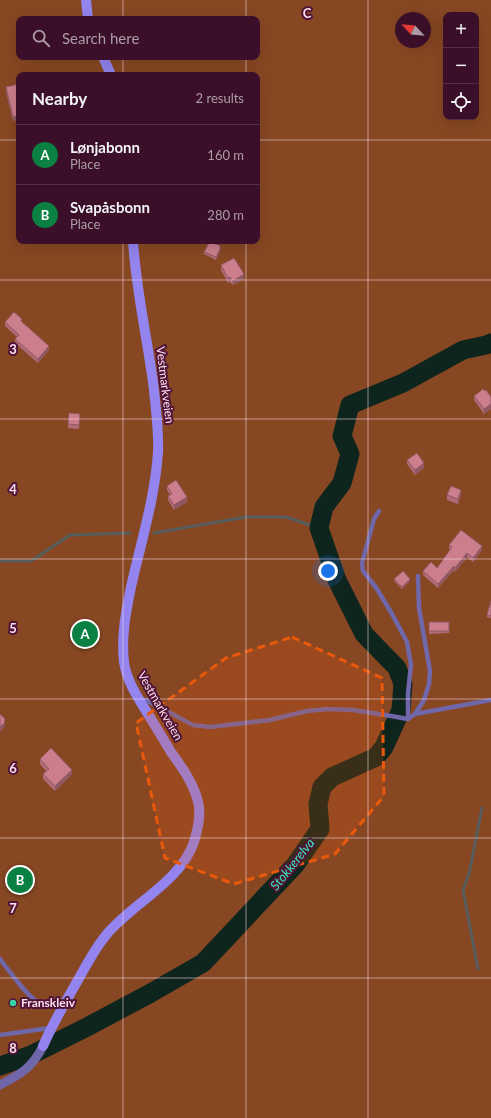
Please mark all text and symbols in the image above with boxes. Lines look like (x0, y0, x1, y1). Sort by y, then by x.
text: C (303, 5, 312, 21)
north arrow (395, 12, 431, 48)
map controls (443, 12, 479, 120)
button: + (443, 12, 479, 48)
search box (16, 16, 260, 60)
icon: search (30, 27, 52, 49)
text: Search here (62, 29, 139, 47)
button: − (443, 48, 479, 84)
button: locate (443, 84, 479, 120)
text: Nearby (32, 88, 87, 109)
text: 2 results (196, 90, 244, 106)
text: Lønjabonn (70, 138, 140, 156)
text: A (40, 147, 50, 163)
text: 160 m (207, 147, 244, 163)
text: Place (70, 156, 100, 172)
text: Svapåsbonn (70, 198, 150, 216)
text: B (41, 207, 49, 223)
text: 280 m (207, 207, 244, 223)
text: Place (70, 216, 100, 232)
text: 3 (9, 341, 17, 357)
street label: Vestmarkveien (153, 345, 178, 424)
text: 4 (9, 481, 17, 497)
your location (318, 561, 338, 581)
pin: A (72, 619, 98, 649)
text: 5 (9, 620, 17, 636)
street label: Vestmarkveien (135, 668, 186, 743)
text: 6 (9, 760, 17, 776)
water label: Stokkerelva (266, 835, 318, 893)
pin: B (7, 865, 33, 895)
text: 7 (9, 900, 17, 916)
place label: Franskleiv (21, 995, 76, 1010)
marker: Franskleiv (8, 998, 18, 1008)
text: 8 (9, 1040, 17, 1056)

